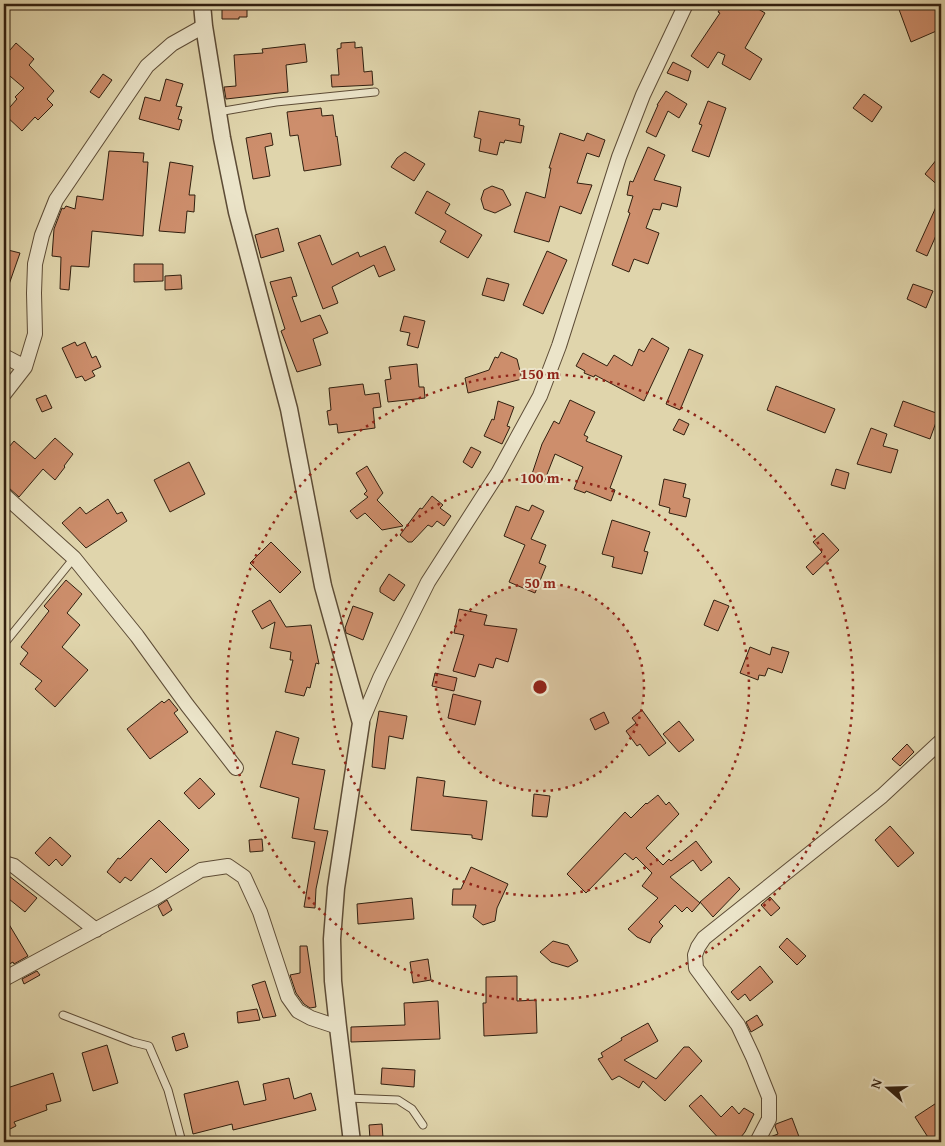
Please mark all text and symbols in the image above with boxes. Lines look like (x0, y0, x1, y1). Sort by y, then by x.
text: 150 m (520, 363, 560, 384)
text: 100 m (520, 467, 560, 488)
text: 50 m (524, 572, 556, 593)
centre of rings (531, 678, 549, 696)
north arrow (862, 1064, 912, 1114)
text: N (865, 1075, 887, 1091)

